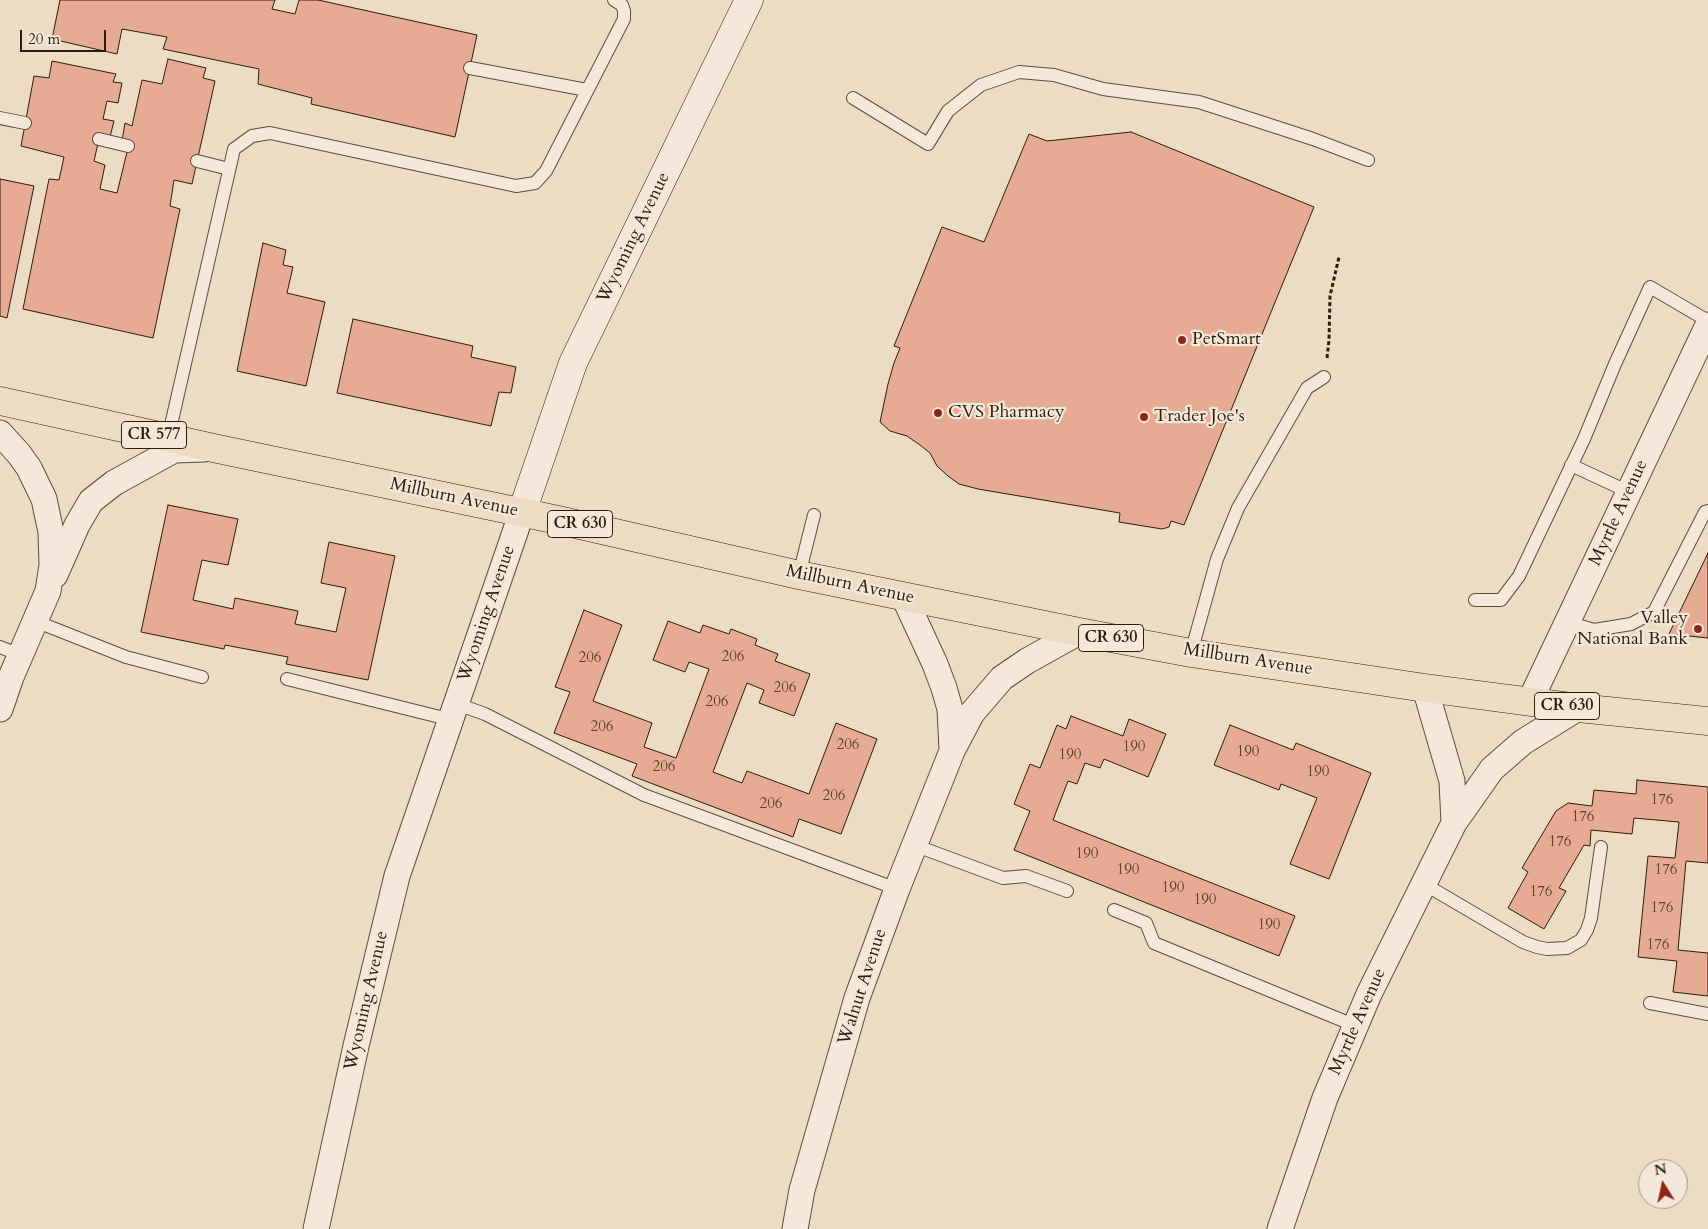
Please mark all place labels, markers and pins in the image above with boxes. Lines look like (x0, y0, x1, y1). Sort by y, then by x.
place label: PetSmart (1192, 329, 1261, 351)
marker: PetSmart (1176, 334, 1188, 346)
place label: CVS Pharmacy (948, 402, 1064, 424)
place label: Trader Joe's (1154, 406, 1245, 428)
marker: CVS Pharmacy (932, 407, 944, 419)
marker: Trader Joe's (1138, 411, 1150, 423)
place label: Valley National Bank (1577, 608, 1688, 650)
marker: Valley National Bank (1692, 623, 1704, 635)

